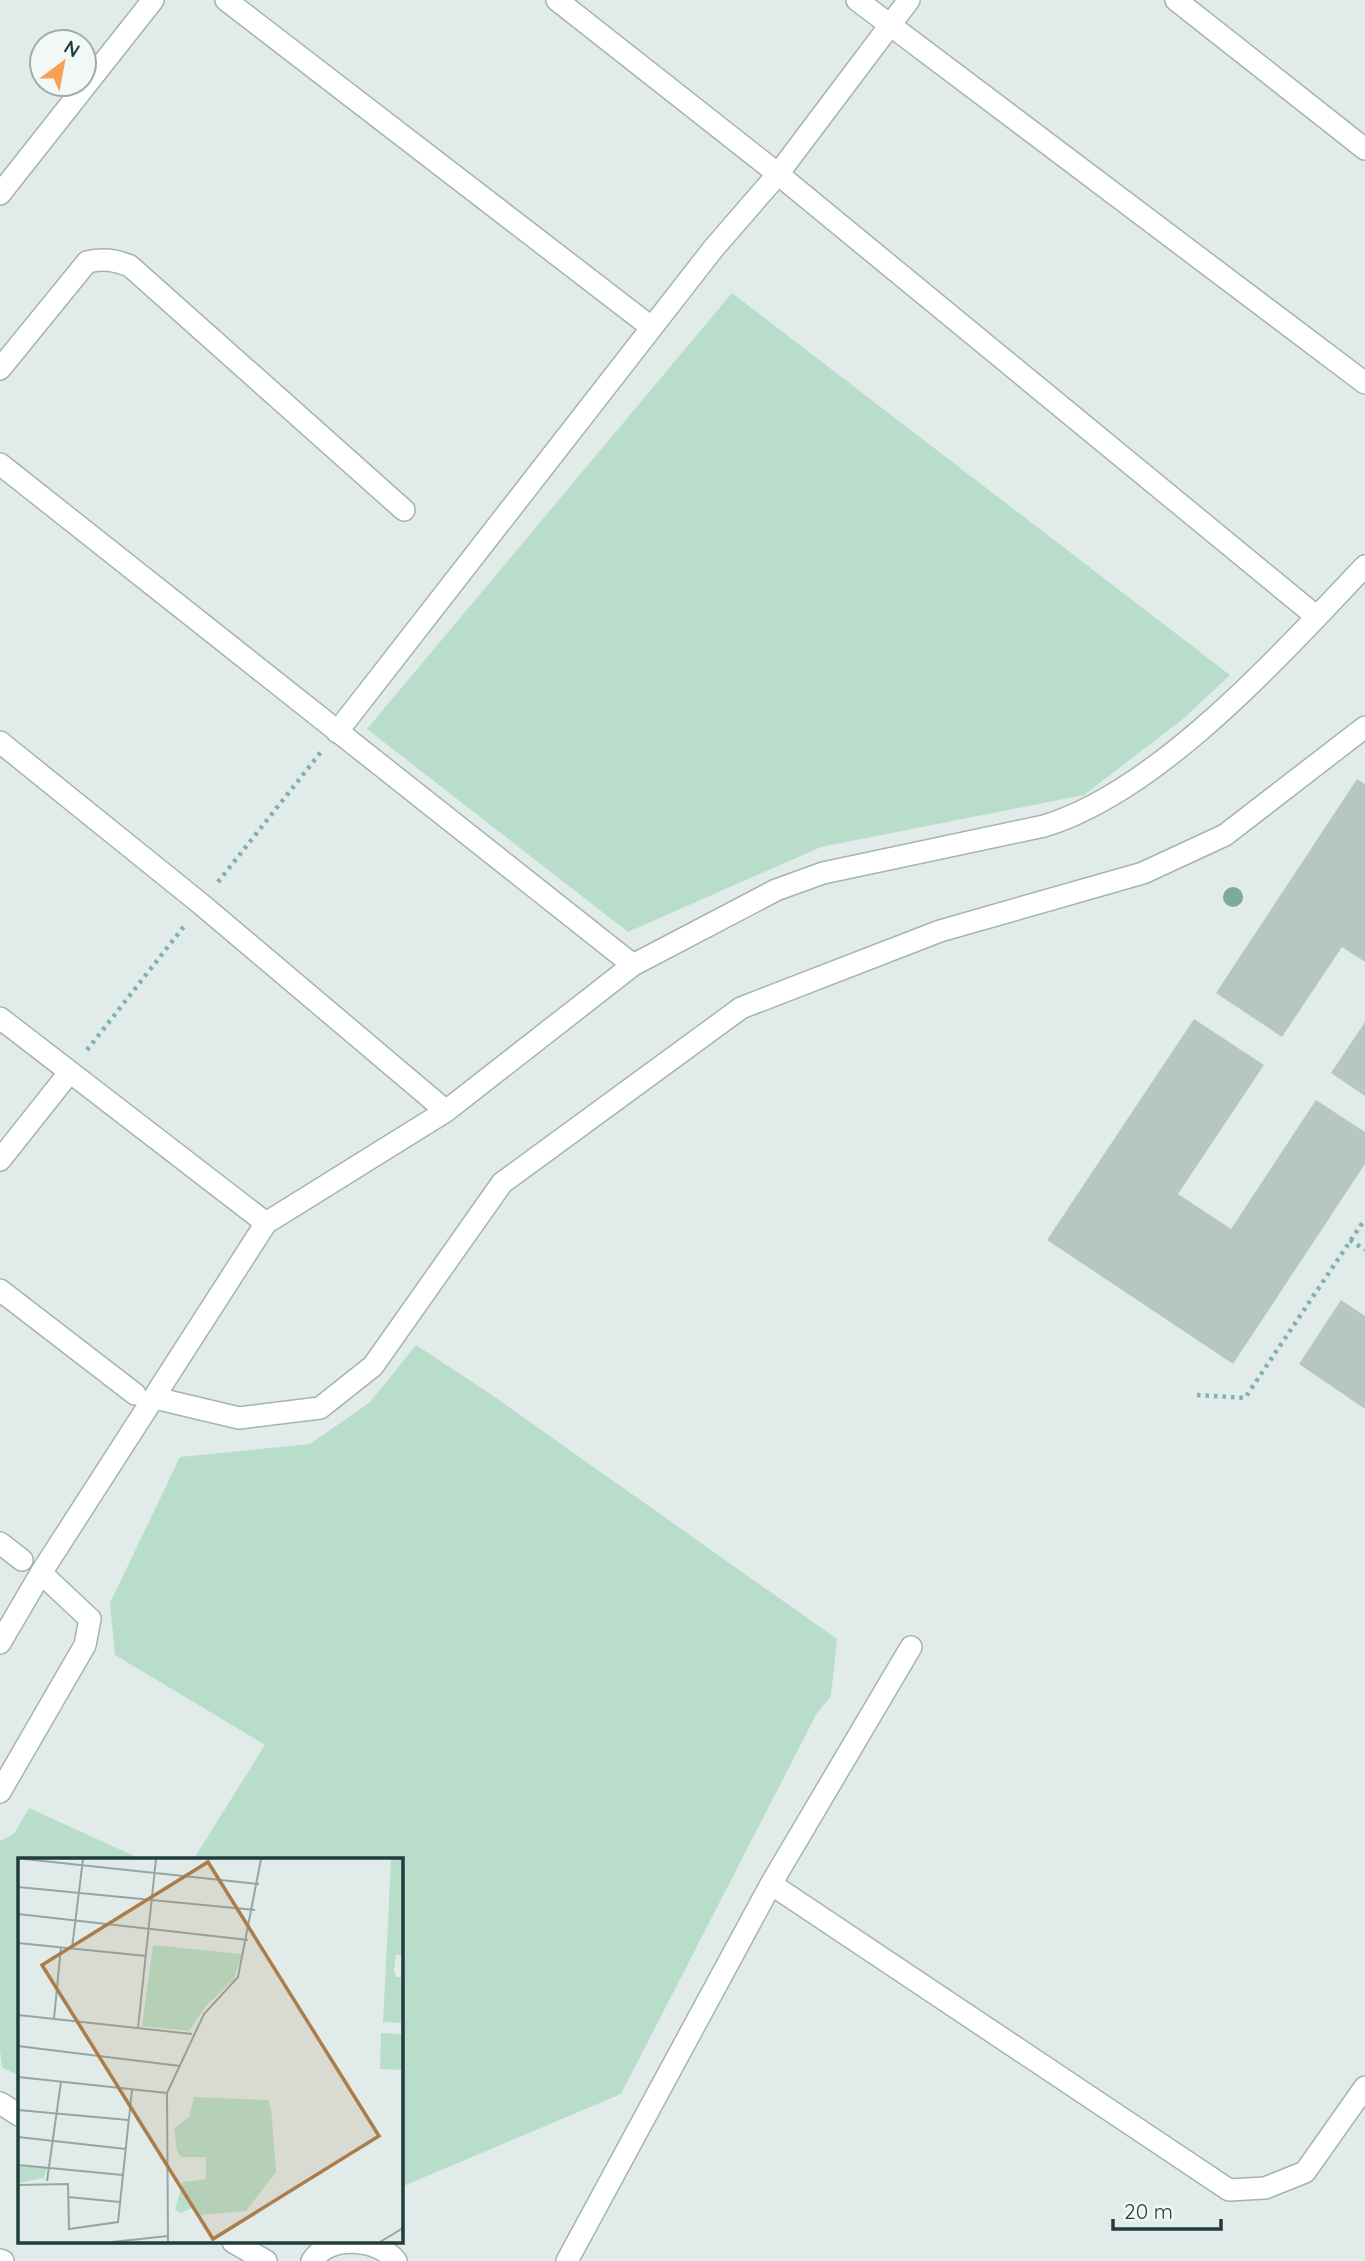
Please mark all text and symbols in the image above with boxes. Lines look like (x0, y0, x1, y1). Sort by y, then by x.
north arrow (28, 28, 98, 98)
text: N (60, 35, 84, 62)
inset map (18, 1858, 402, 2244)
scale bar (1113, 2188, 1222, 2232)
text: 20 m (1124, 2198, 1173, 2224)

